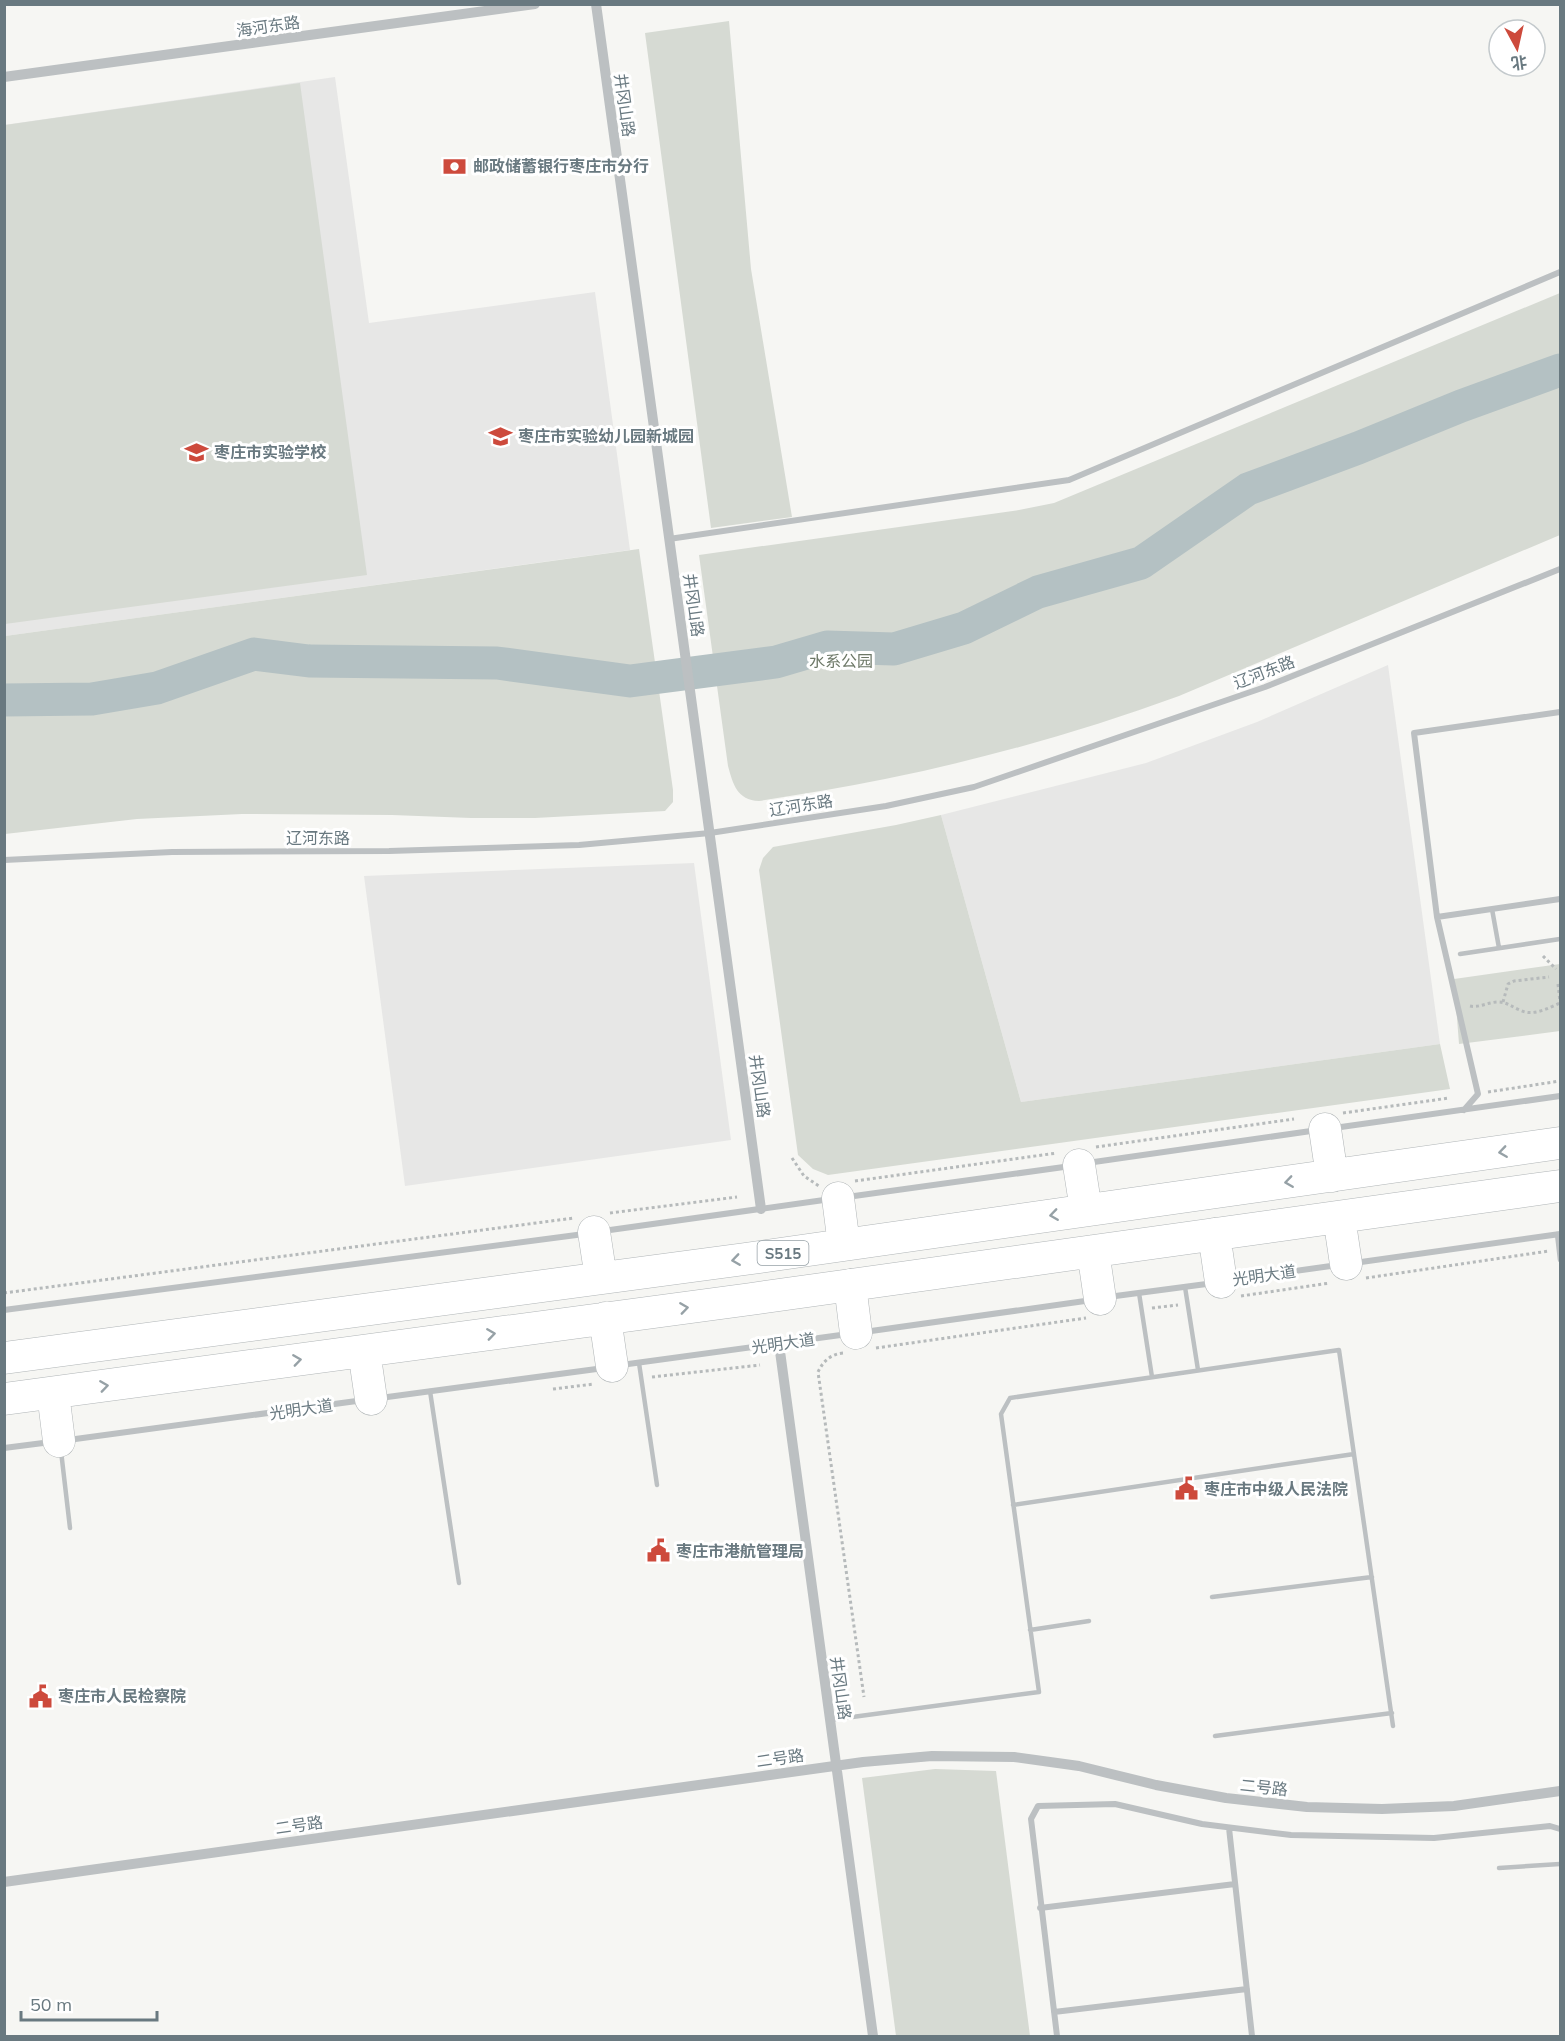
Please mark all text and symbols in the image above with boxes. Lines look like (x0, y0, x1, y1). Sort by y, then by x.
street label: 海河东路 (235, 12, 301, 40)
north arrow (1487, 18, 1547, 78)
text: 北 (1510, 52, 1528, 74)
street label: 井冈山路 (611, 72, 639, 138)
bank icon: 邮政储蓄银行枣庄市分行 (442, 153, 468, 179)
place label: 邮政储蓄银行枣庄市分行 (473, 156, 649, 176)
school or university icon: 枣庄市实验幼儿园新城园 (487, 423, 513, 449)
place label: 枣庄市实验幼儿园新城园 (518, 426, 694, 446)
school or university icon: 枣庄市实验学校 (183, 439, 209, 465)
place label: 枣庄市实验学校 (214, 442, 327, 462)
street label: 井冈山路 (680, 572, 708, 638)
park label: 水系公园 (809, 651, 873, 671)
street label: 辽河东路 (1231, 651, 1297, 693)
street label: 辽河东路 (768, 790, 834, 820)
street label: 辽河东路 (286, 828, 350, 848)
street label: 井冈山路 (746, 1053, 774, 1119)
one-way arrow (1498, 1145, 1507, 1157)
one-way arrow (1284, 1175, 1293, 1187)
one-way arrow (1049, 1208, 1059, 1220)
road number: S515 (758, 1241, 808, 1265)
one-way arrow (732, 1253, 741, 1265)
street label: 光明大道 (1231, 1261, 1297, 1289)
one-way arrow (679, 1302, 688, 1314)
one-way arrow (486, 1328, 495, 1340)
street label: 光明大道 (750, 1329, 816, 1357)
one-way arrow (293, 1354, 302, 1366)
one-way arrow (100, 1380, 109, 1392)
street label: 光明大道 (268, 1395, 334, 1423)
public building icon: 枣庄市中级人民法院 (1173, 1476, 1199, 1502)
place label: 枣庄市中级人民法院 (1204, 1479, 1348, 1499)
public building icon: 枣庄市港航管理局 (645, 1538, 671, 1564)
place label: 枣庄市港航管理局 (676, 1541, 804, 1561)
street label: 井冈山路 (827, 1655, 855, 1721)
public building icon: 枣庄市人民检察院 (27, 1683, 53, 1709)
place label: 枣庄市人民检察院 (58, 1686, 186, 1706)
street label: 二号路 (755, 1745, 805, 1771)
street label: 二号路 (1239, 1775, 1289, 1799)
street label: 二号路 (274, 1812, 324, 1838)
scale bar (21, 1984, 158, 2022)
text: 50 m (30, 1993, 72, 2016)

